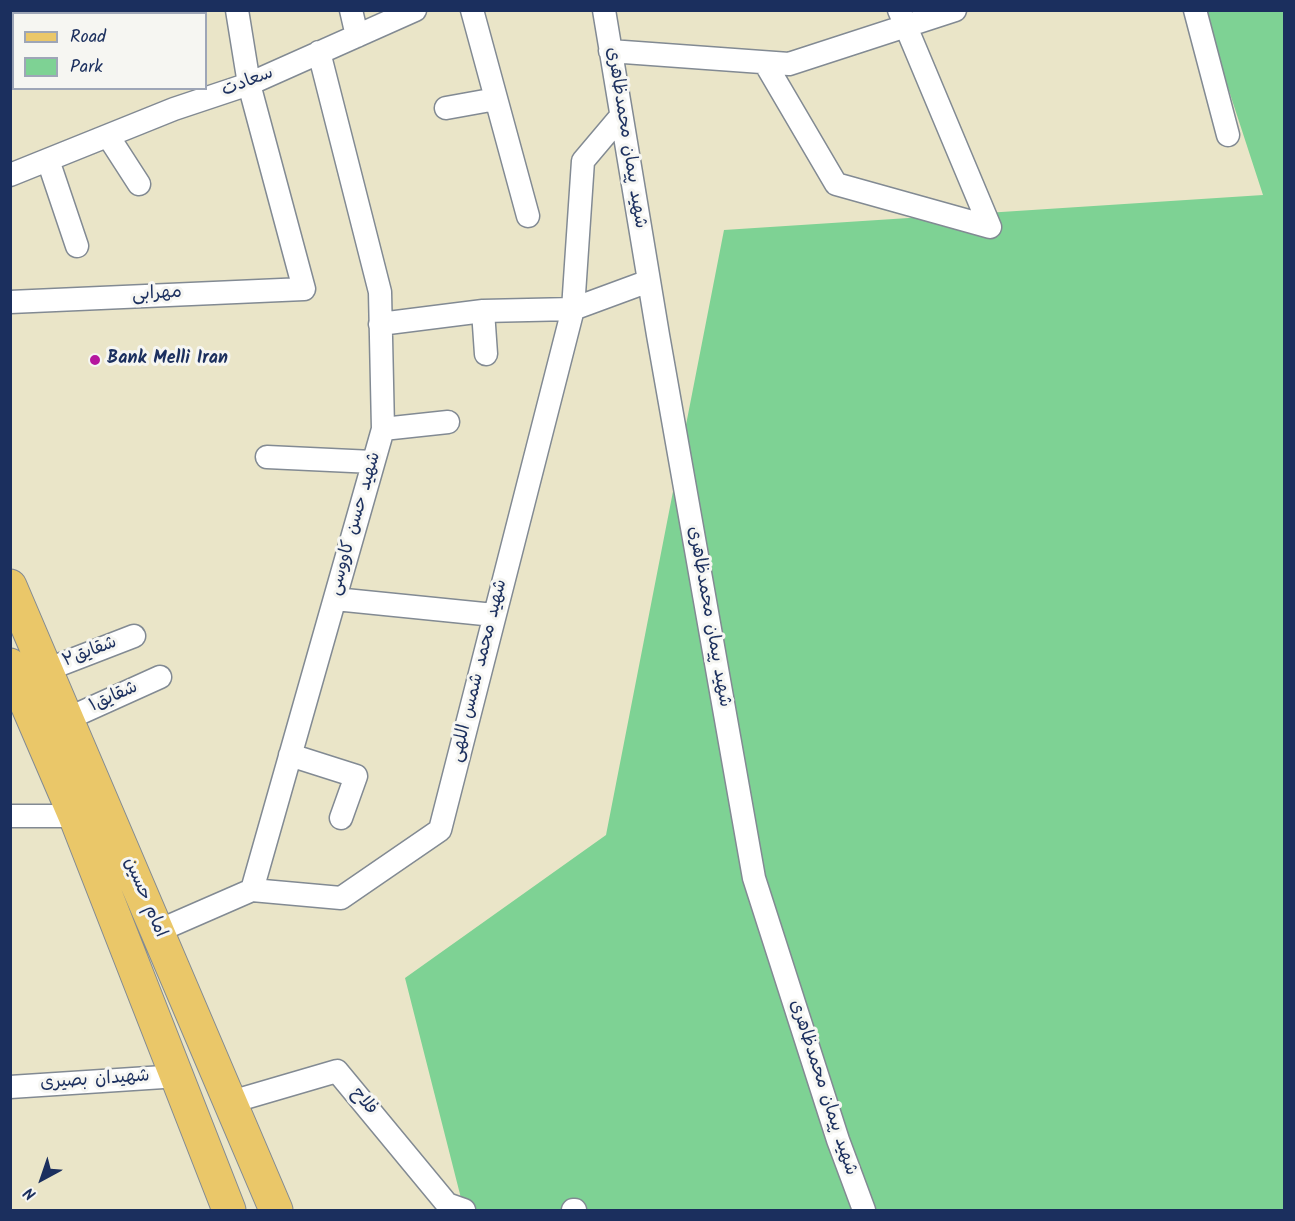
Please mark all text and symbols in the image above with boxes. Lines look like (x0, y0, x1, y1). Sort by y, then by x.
legend (12, 12, 207, 90)
text: Road (70, 23, 106, 52)
street label: شهید پیمان محمدظاهری (600, 46, 650, 230)
text: Park (70, 53, 103, 82)
street label: سعادت (219, 63, 277, 103)
street label: مهرابی (132, 283, 182, 307)
place label: Bank Melli Iran (107, 349, 228, 371)
marker: Bank Melli Iran (88, 353, 102, 367)
street label: شهید حسن کاووسی (325, 450, 387, 598)
street label: شهید پیمان محمدظاهری (681, 525, 735, 709)
street label: شهید محمد شمس اللهی (447, 577, 513, 765)
street label: شقایق۲ (60, 633, 120, 673)
street label: شقایق۱ (86, 678, 142, 718)
street label: امام حسین (117, 855, 171, 941)
street label: شهید پیمان محمدظاهری (783, 997, 861, 1179)
street label: شهیدان بصیری (40, 1066, 150, 1096)
street label: فلاح (345, 1084, 381, 1120)
north arrow (12, 1149, 72, 1209)
text: N (18, 1180, 42, 1206)

